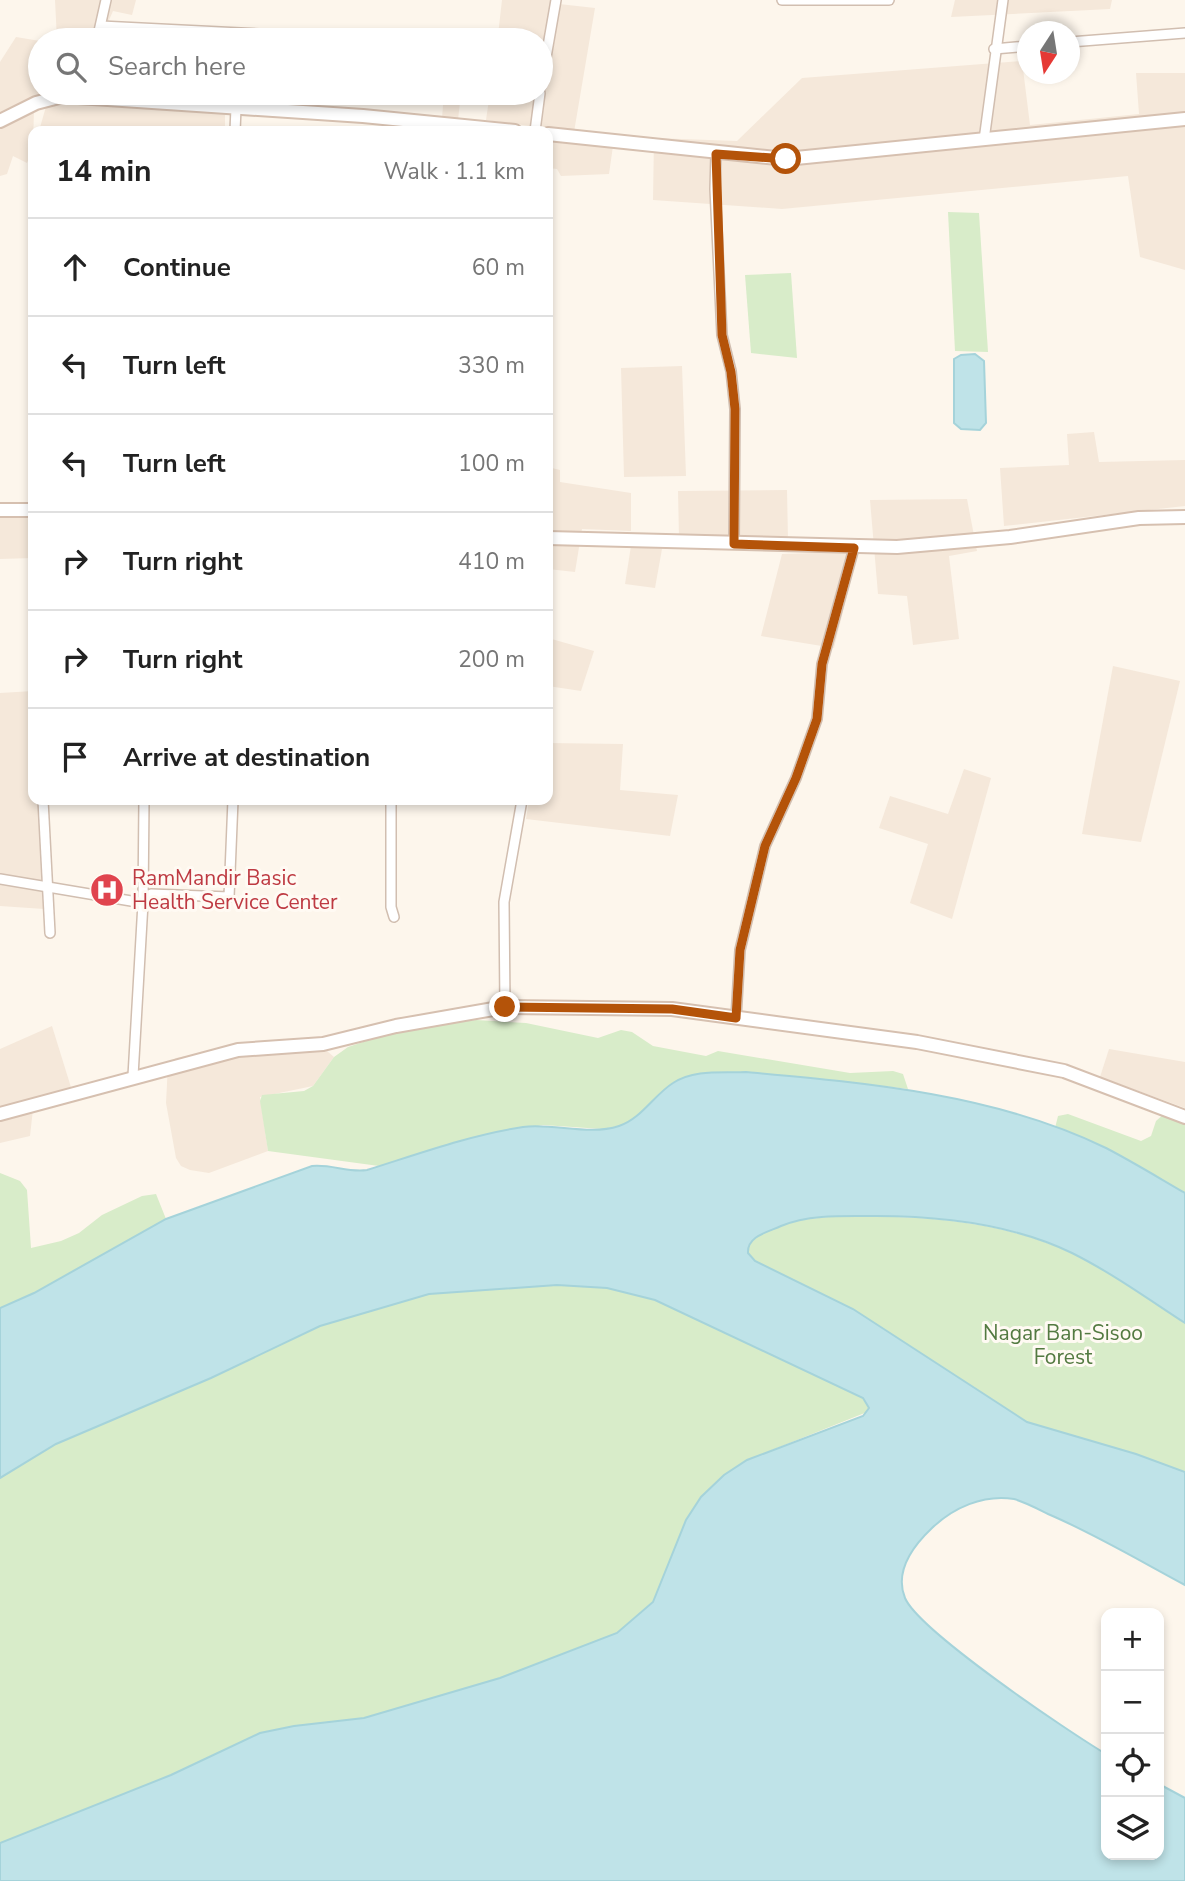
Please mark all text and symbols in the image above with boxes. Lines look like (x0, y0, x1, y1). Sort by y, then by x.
north arrow (1017, 21, 1080, 84)
search box (28, 28, 553, 105)
icon: search (52, 48, 90, 86)
text: Search here (108, 49, 246, 84)
route start (770, 143, 801, 174)
text: 14 min (56, 151, 152, 192)
text: Walk · 1.1 km (383, 156, 525, 187)
icon: ahead (56, 248, 94, 286)
text: Continue (123, 250, 231, 285)
text: 60 m (472, 252, 525, 283)
icon: left (56, 346, 94, 384)
text: Turn left (123, 348, 226, 383)
text: 330 m (458, 350, 525, 381)
icon: left (56, 444, 94, 482)
text: Turn left (123, 446, 226, 481)
text: 100 m (458, 448, 525, 479)
icon: right (56, 542, 94, 580)
text: Turn right (123, 544, 242, 579)
text: 410 m (458, 546, 525, 577)
icon: right (56, 640, 94, 678)
text: Turn right (123, 642, 242, 677)
text: 200 m (458, 644, 525, 675)
icon: arrive (56, 738, 94, 776)
text: Arrive at destination (123, 740, 370, 775)
place label: RamMandir Basic Health Service Center (132, 864, 338, 916)
hospital icon: RamMandir Basic Health Service Center (88, 871, 126, 909)
route end (489, 991, 520, 1022)
park label: Nagar Ban-Sisoo Forest (983, 1319, 1143, 1371)
map controls (1101, 1608, 1164, 1860)
button: + (1101, 1608, 1164, 1671)
button: − (1101, 1671, 1164, 1734)
button: locate (1101, 1734, 1164, 1797)
button: layers (1101, 1797, 1164, 1860)

